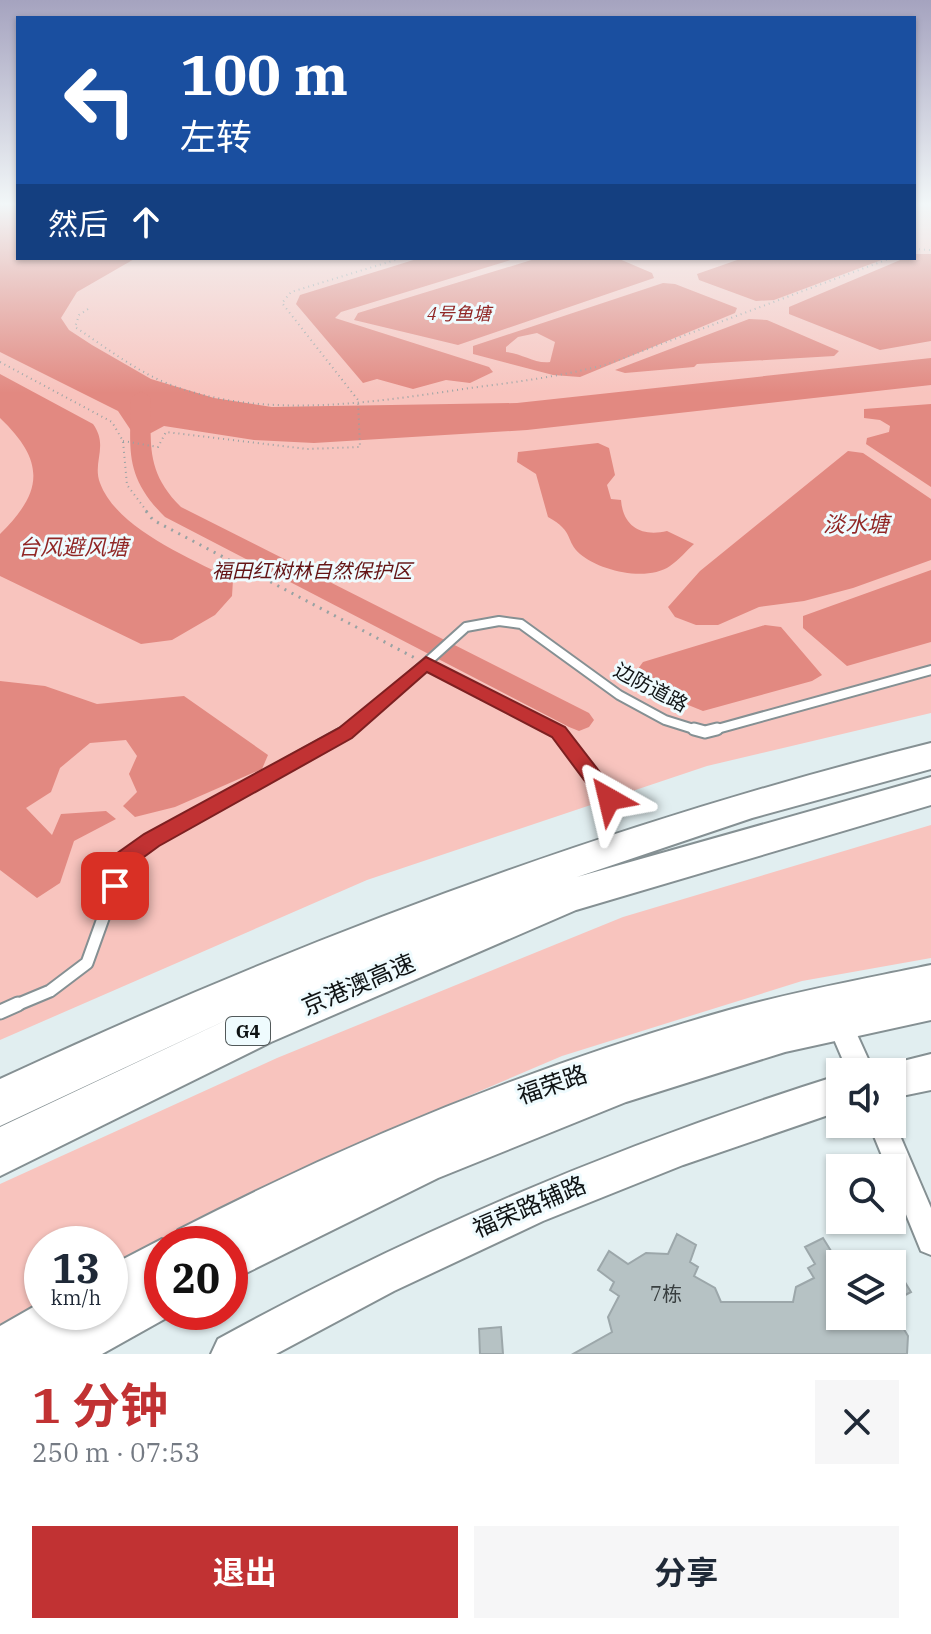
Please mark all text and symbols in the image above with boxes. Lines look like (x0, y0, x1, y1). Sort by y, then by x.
text: 100 m (180, 38, 348, 110)
icon: left (48, 48, 152, 152)
text: 左转 (180, 113, 252, 160)
icon: ahead (124, 200, 168, 244)
text: 然后 (48, 204, 108, 243)
water label: 4号鱼塘 (427, 302, 494, 325)
water label: 淡水塘 (823, 509, 893, 538)
water label: 台风避风塘 (18, 532, 132, 561)
park label: 福田红树林自然保护区 (212, 557, 415, 584)
street label: 边防道路 (609, 656, 693, 718)
position arrow (567, 757, 651, 841)
pin (81, 852, 149, 920)
icon: arrive (93, 864, 137, 908)
street label: 京港澳高速 (297, 946, 419, 1022)
road number: G4 (226, 1017, 270, 1045)
street label: 福荣路 (513, 1057, 591, 1111)
map controls (826, 1058, 906, 1330)
button: sound (826, 1058, 906, 1138)
button: search (826, 1154, 906, 1234)
street label: 福荣路辅路 (468, 1168, 590, 1244)
speed limit sign: 20 (144, 1226, 248, 1330)
text: 13 (52, 1242, 100, 1294)
button: layers (826, 1250, 906, 1330)
house number: 7栋 (650, 1280, 682, 1307)
text: km/h (51, 1284, 101, 1311)
text: 1 分钟 (32, 1374, 168, 1436)
button: close (815, 1380, 899, 1464)
text: 250 m · 07:53 (32, 1435, 200, 1469)
button: 退出 (32, 1526, 458, 1618)
button: 分享 (474, 1526, 899, 1618)

